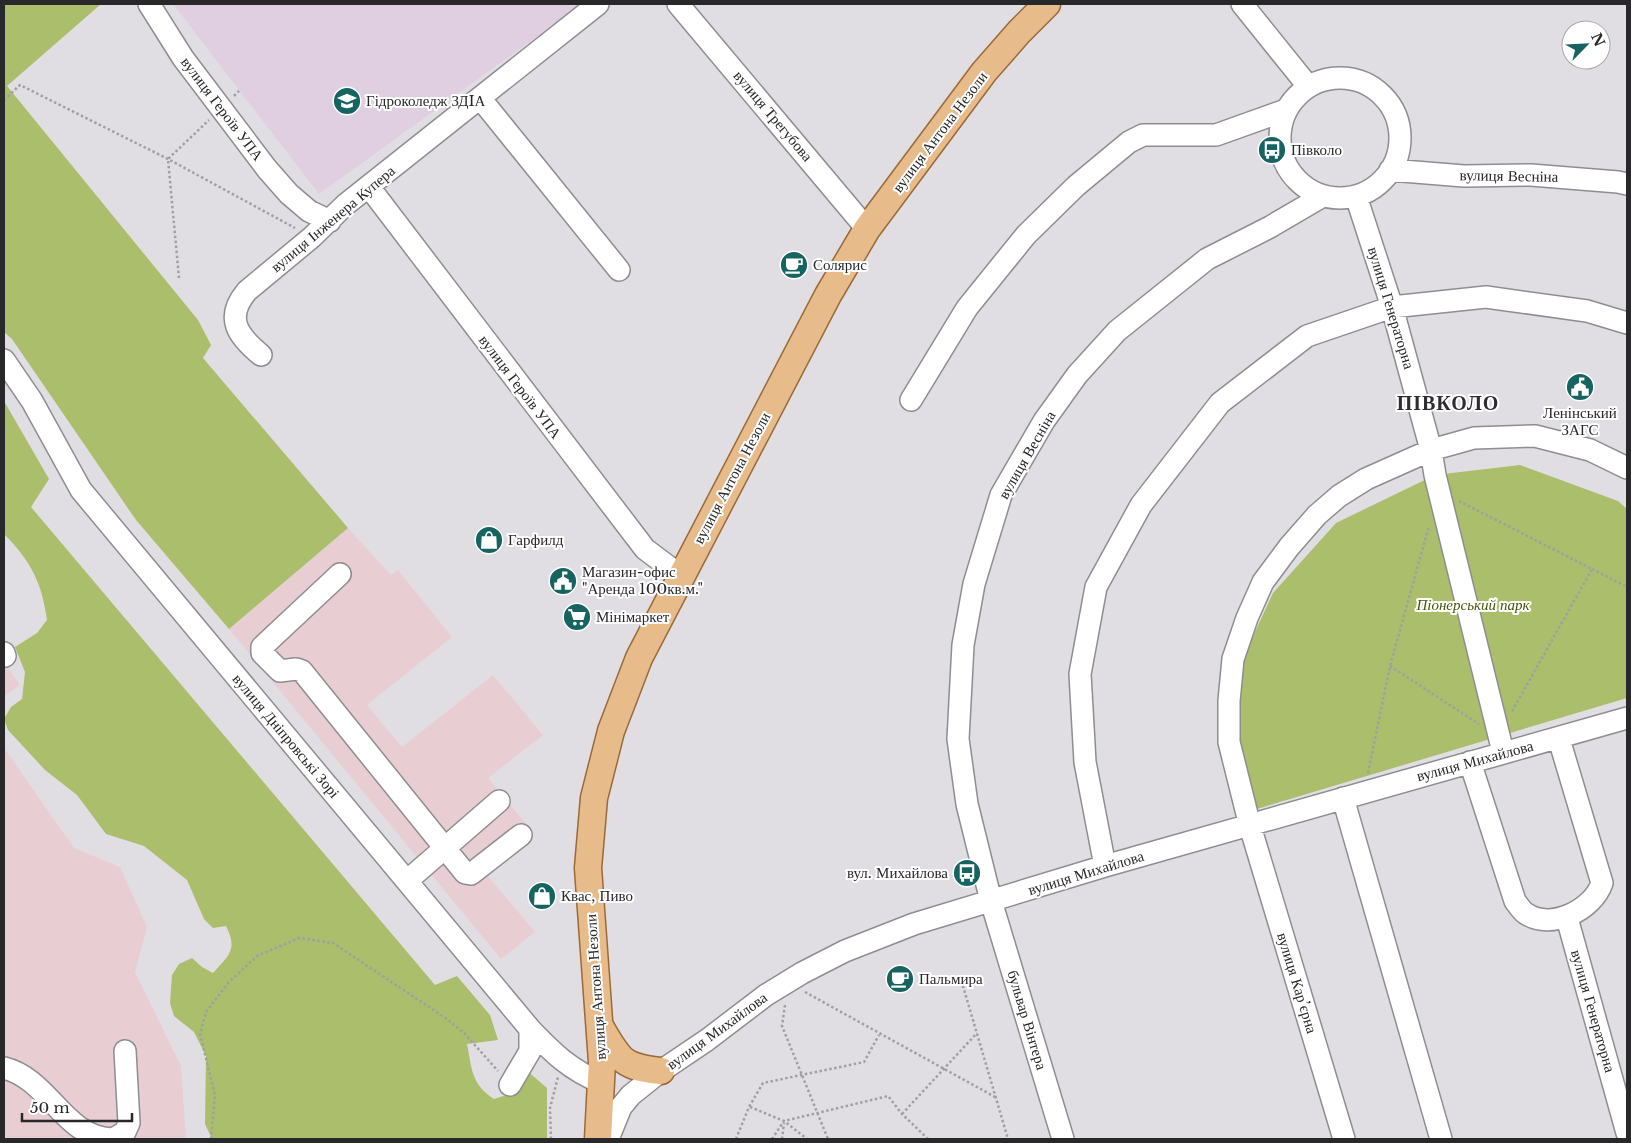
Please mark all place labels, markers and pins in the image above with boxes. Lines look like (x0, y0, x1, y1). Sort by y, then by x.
school or university icon: Гідроколедж ЗДIА (332, 86, 362, 116)
place label: Гідроколедж ЗДIА (366, 91, 486, 110)
bus stop icon: Півколо (1257, 135, 1287, 165)
place label: Півколо (1291, 140, 1342, 159)
cafe icon: Солярис (779, 250, 809, 280)
place label: Солярис (813, 255, 867, 274)
public building icon: Ленінський ЗАГС (1565, 372, 1595, 402)
place label: Ленінський ЗАГС (1543, 403, 1617, 439)
shop icon: Гарфилд (474, 525, 504, 555)
place label: Гарфилд (508, 530, 564, 549)
place label: Магазин-офис "Аренда 100кв.м." (582, 562, 703, 598)
public building icon: Магазин-офис "Аренда 100кв.м." (548, 566, 578, 596)
supermarket icon: Мінімаркет (562, 602, 592, 632)
place label: Мінімаркет (596, 607, 670, 626)
bus stop icon: вул. Михайлова (952, 858, 982, 888)
place label: вул. Михайлова (847, 863, 948, 882)
shop icon: Квас, Пиво (527, 881, 557, 911)
place label: Квас, Пиво (561, 886, 633, 905)
cafe icon: Пальмира (885, 964, 915, 994)
place label: Пальмира (919, 969, 983, 988)

